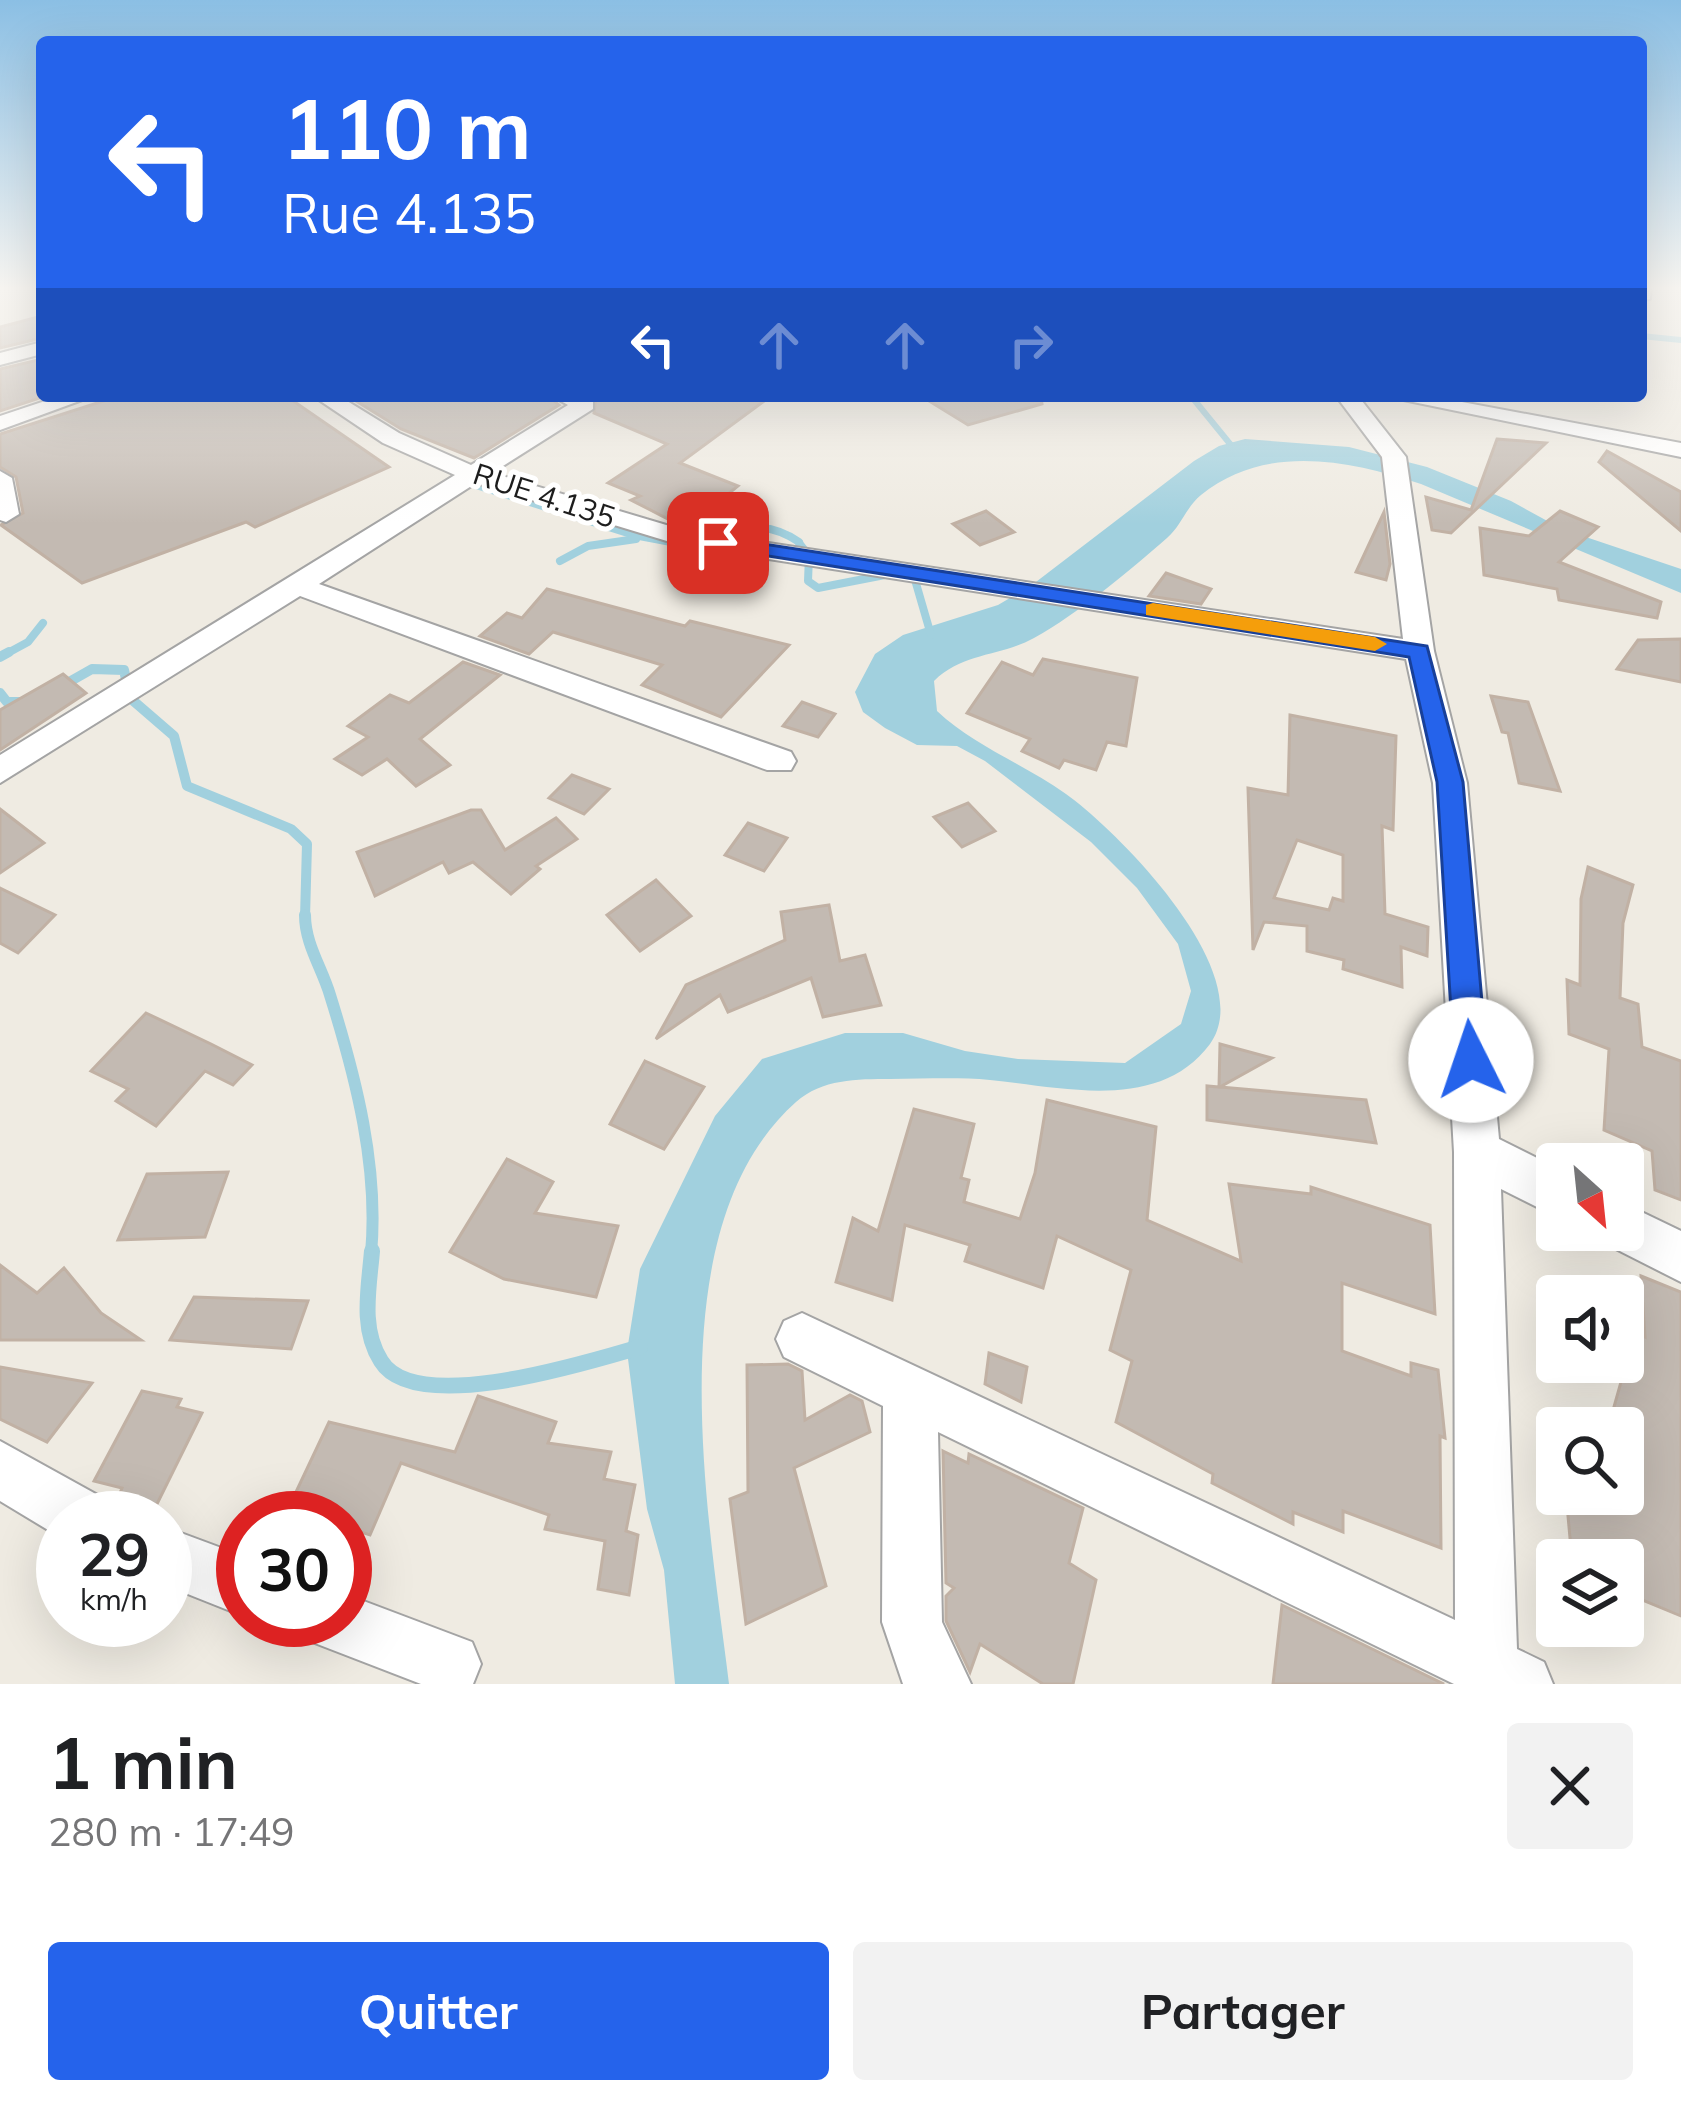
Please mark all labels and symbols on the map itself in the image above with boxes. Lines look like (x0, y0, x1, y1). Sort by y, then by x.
street label: RUE 4.135 (469, 454, 620, 536)
pin (667, 492, 769, 594)
position arrow (1408, 997, 1534, 1123)
north arrow (1536, 1143, 1644, 1251)
speed limit sign: 30 (216, 1491, 372, 1647)

